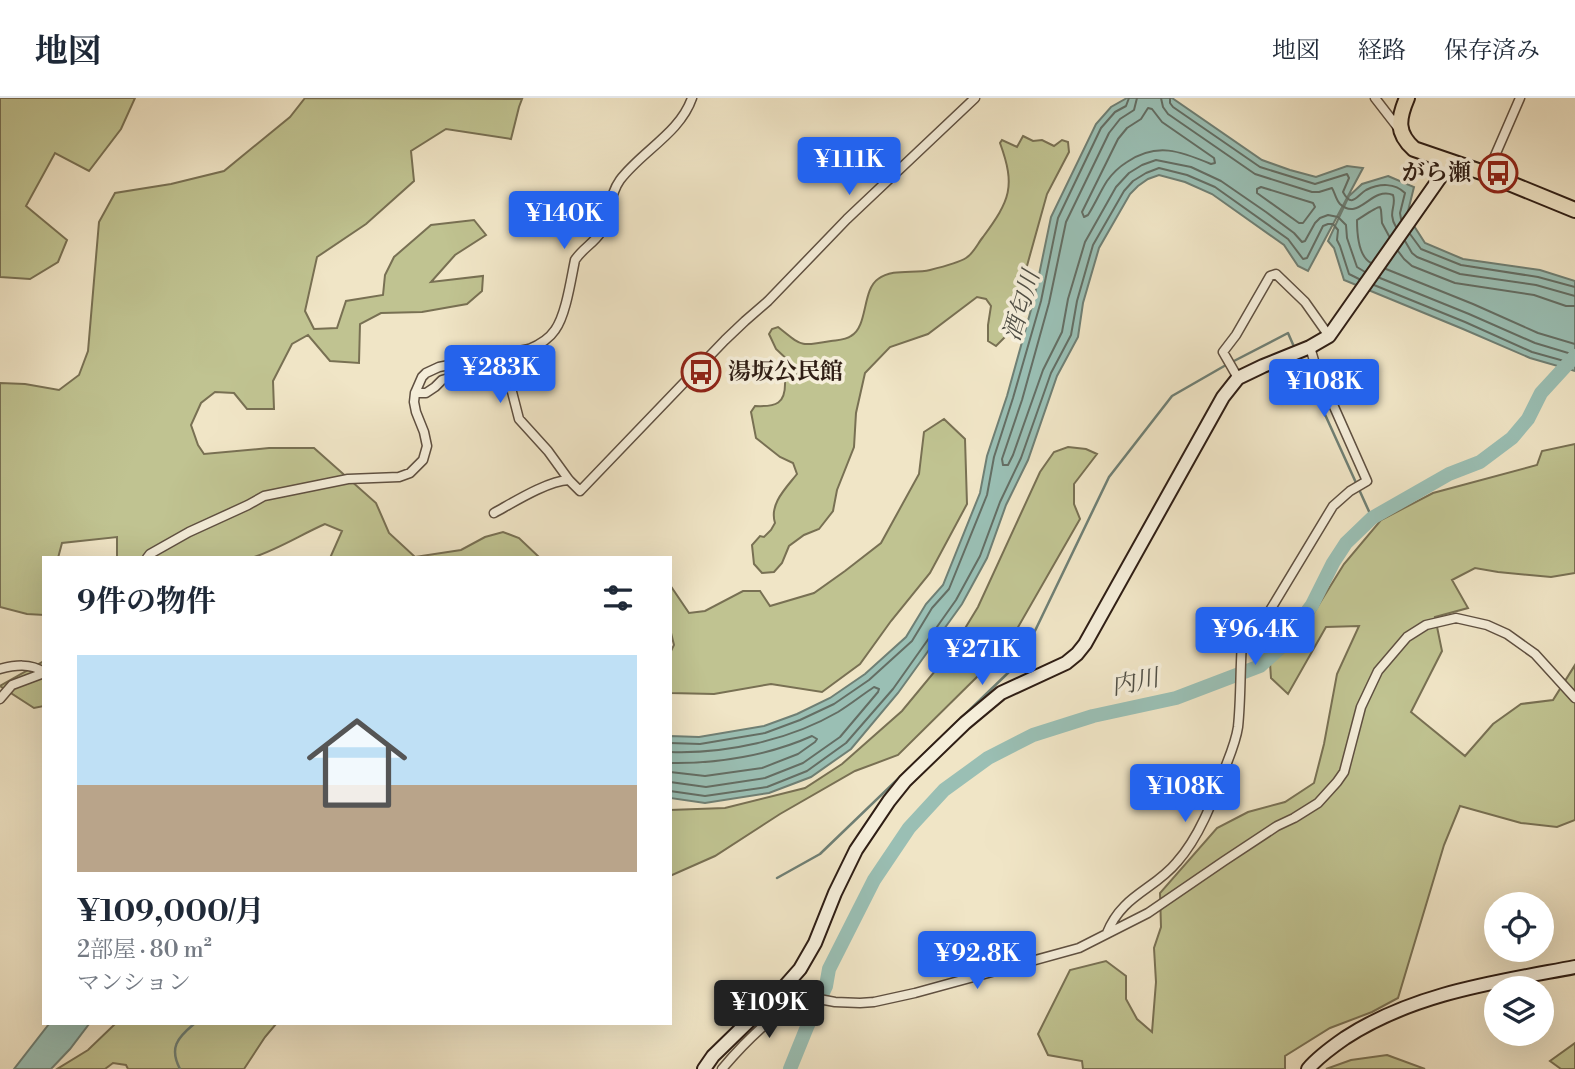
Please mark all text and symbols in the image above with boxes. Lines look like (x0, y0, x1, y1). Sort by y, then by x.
text: 地図 (35, 32, 101, 73)
text: 地図 (1272, 36, 1320, 66)
text: 経路 (1358, 36, 1406, 66)
text: 保存済み (1444, 36, 1540, 66)
pin: ¥111K (800, 138, 898, 197)
text: ¥111K (814, 146, 884, 174)
bus stop icon: がら瀬 (1477, 152, 1519, 194)
place label: がら瀬 (1402, 159, 1471, 187)
pin: ¥140K (515, 192, 613, 251)
text: ¥140K (525, 200, 603, 228)
water label: 酒匂川 (997, 264, 1048, 345)
pin: ¥283K (451, 345, 549, 405)
bus stop icon: 湯坂公民館 (680, 351, 722, 393)
text: ¥283K (460, 354, 540, 382)
place label: 湯坂公民館 (728, 358, 843, 386)
pin: ¥108K (1275, 360, 1373, 419)
text: ¥108K (1285, 368, 1363, 396)
icon: filters (599, 579, 637, 617)
text: 9件の物件 (77, 583, 216, 621)
pin: ¥96.4K (1198, 608, 1312, 667)
text: ¥96.4K (1212, 616, 1298, 644)
pin: ¥271K (933, 628, 1031, 687)
text: ¥271K (944, 636, 1020, 664)
water label: 内川 (1108, 663, 1165, 703)
icon: home (294, 700, 420, 826)
pin: ¥108K (1136, 764, 1234, 824)
text: ¥108K (1146, 773, 1224, 801)
map controls (1484, 892, 1554, 1046)
button: locate (1484, 892, 1554, 962)
text: ¥109,000/月 (77, 893, 265, 931)
pin: ¥92.8K (920, 932, 1034, 991)
text: 2部屋 · 80 m² (77, 936, 212, 964)
text: ¥92.8K (934, 940, 1020, 968)
text: マンション (77, 969, 191, 997)
button: layers (1484, 976, 1554, 1046)
pin: ¥109K (720, 981, 818, 1040)
text: ¥109K (730, 989, 808, 1017)

